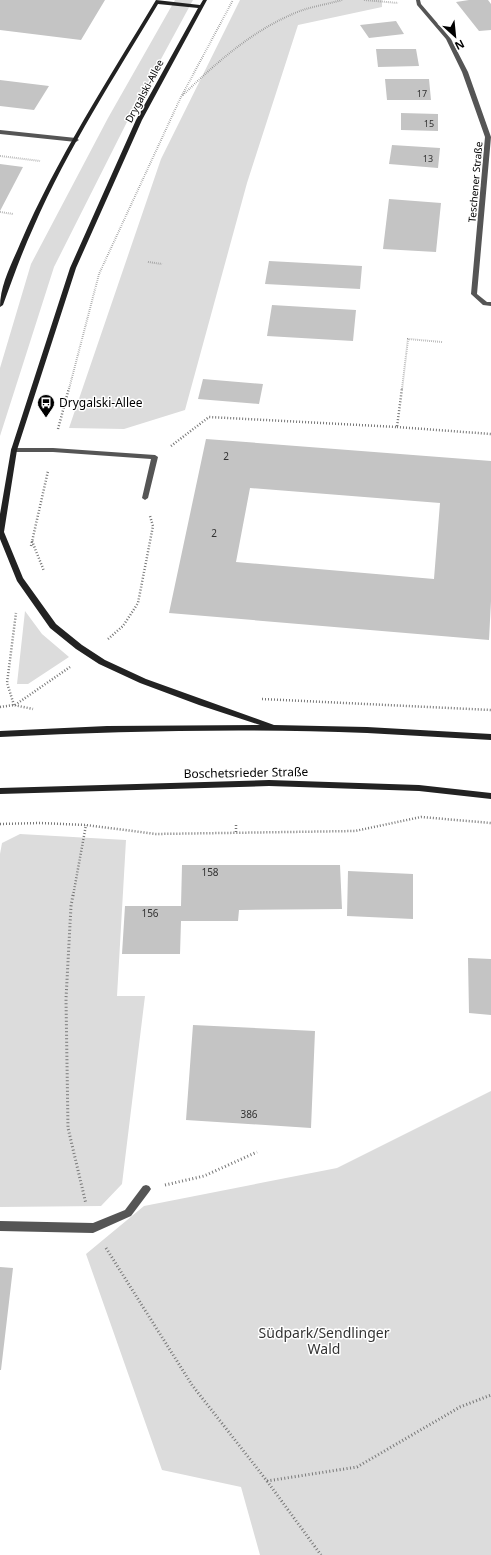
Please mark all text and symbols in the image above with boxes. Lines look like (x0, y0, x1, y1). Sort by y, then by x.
north arrow (435, 16, 475, 56)
text: N (452, 37, 467, 54)
street label: Drygalski-Allee (121, 57, 167, 125)
house number: 17 (417, 87, 427, 100)
house number: 15 (424, 117, 434, 130)
street label: Teschener Straße (464, 141, 486, 223)
house number: 13 (423, 152, 433, 165)
bus stop icon: Drygalski-Allee (36, 393, 56, 418)
place label: Drygalski-Allee (59, 394, 143, 411)
house number: 2 (223, 449, 229, 463)
house number: 2 (211, 526, 217, 540)
street label: Boschetsrieder Straße (184, 763, 309, 782)
house number: 158 (201, 865, 219, 879)
house number: 156 (141, 906, 159, 920)
house number: 386 (240, 1107, 258, 1121)
park label: Südpark/Sendlinger Wald (259, 1323, 390, 1358)

